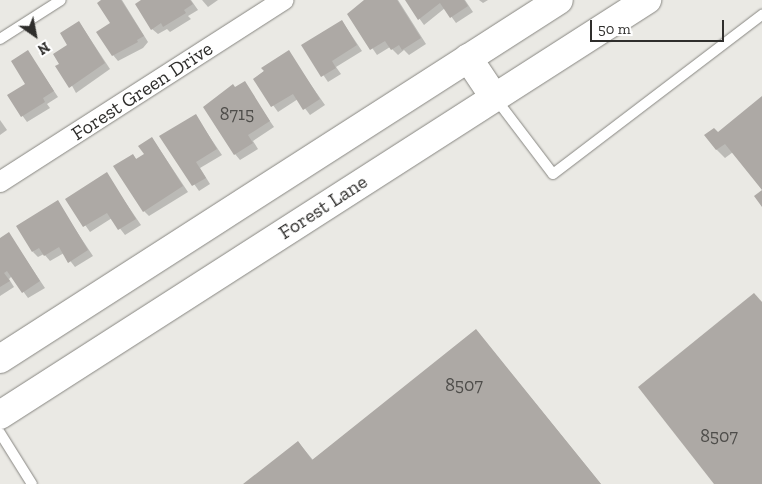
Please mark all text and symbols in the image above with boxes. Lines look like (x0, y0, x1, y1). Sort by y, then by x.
north arrow (10, 10, 60, 60)
scale bar (592, 10, 726, 42)
text: 50 m (598, 20, 631, 38)
street label: Forest Green Drive (67, 36, 217, 146)
text: N (34, 38, 53, 58)
house number: 8715 (220, 103, 254, 125)
street label: Forest Lane (274, 169, 372, 245)
house number: 8507 (445, 374, 483, 396)
house number: 8507 (700, 425, 738, 447)

